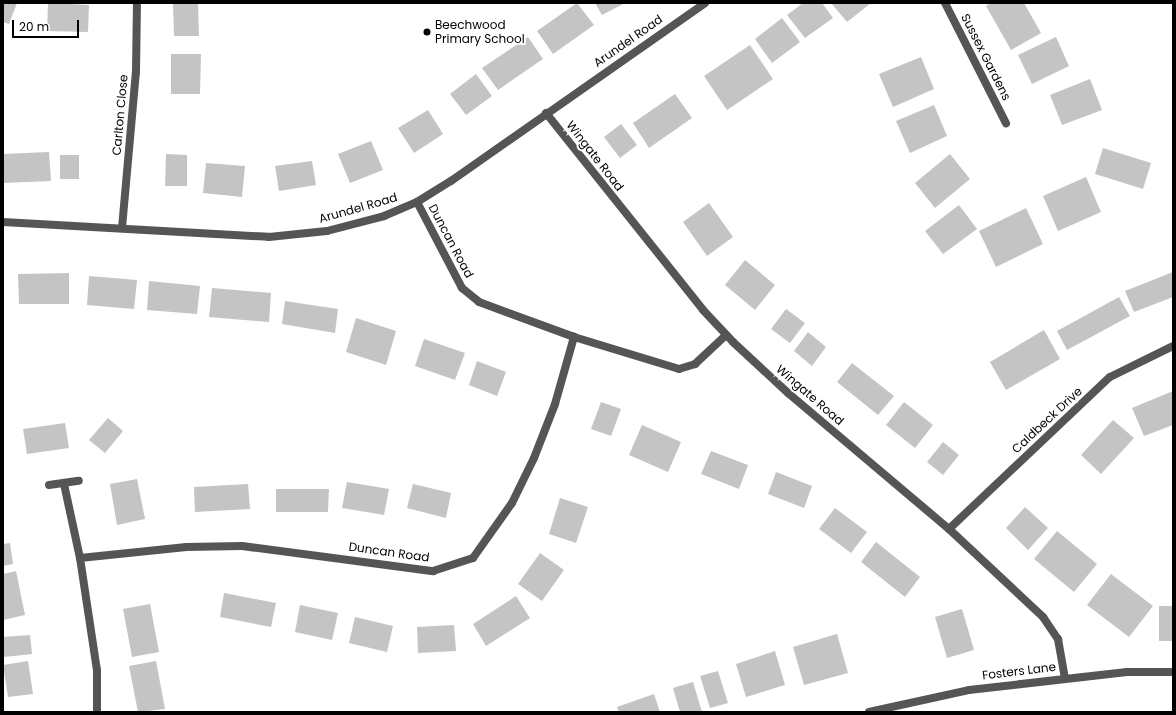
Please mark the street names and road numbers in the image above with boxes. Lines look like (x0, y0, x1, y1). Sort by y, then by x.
street label: Sussex Gardens (958, 11, 1014, 103)
street label: Arundel Road (591, 12, 665, 70)
street label: Carlton Close (109, 74, 131, 156)
street label: Wingate Road (563, 118, 627, 194)
street label: Arundel Road (317, 190, 399, 226)
street label: Duncan Road (426, 202, 476, 280)
street label: Wingate Road (773, 362, 847, 428)
street label: Caldbeck Drive (1009, 384, 1085, 456)
street label: Duncan Road (348, 539, 430, 565)
street label: Fosters Lane (981, 659, 1057, 683)

